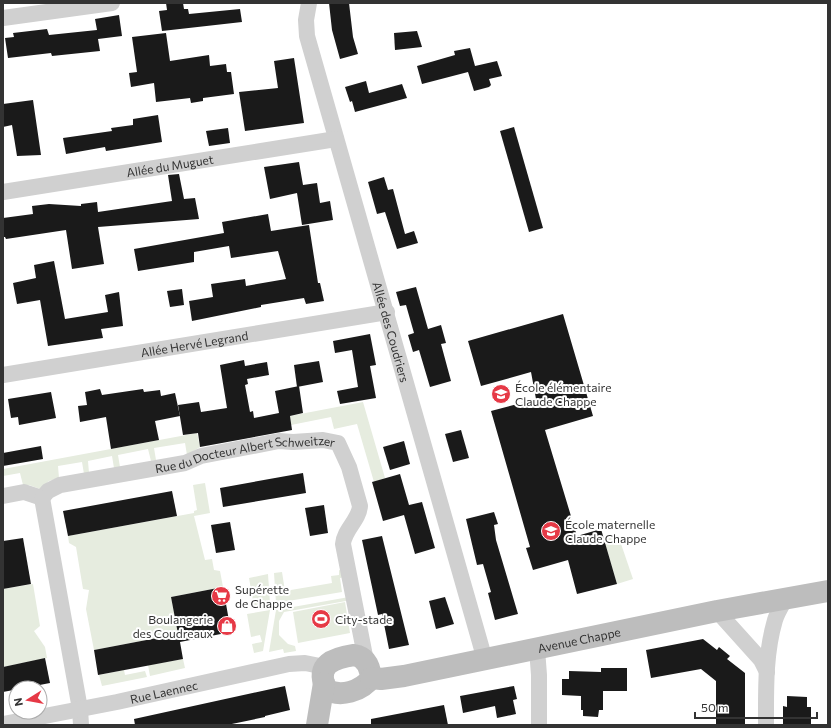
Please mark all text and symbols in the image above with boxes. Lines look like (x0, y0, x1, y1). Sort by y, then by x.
street label: Allée du Muguet (125, 152, 214, 179)
street label: Allée des Coudriers (370, 280, 412, 384)
street label: Allée Hervé Legrand (140, 328, 249, 359)
place label: École élémentaire Claude Chappe (515, 380, 611, 408)
school or university icon: École élémentaire Claude Chappe (490, 383, 512, 405)
street label: Rue du Docteur Albert Schweitzer (154, 433, 337, 475)
place label: École maternelle Claude Chappe (565, 517, 655, 545)
school or university icon: École maternelle Claude Chappe (540, 520, 562, 542)
place label: Supérette de Chappe (235, 582, 292, 610)
supermarket icon: Supérette de Chappe (210, 585, 232, 607)
sports icon: City-stade (310, 608, 332, 630)
place label: Boulangerie des Coudreaux (133, 612, 214, 640)
place label: City-stade (335, 612, 392, 626)
shop icon: Boulangerie des Coudreaux (216, 615, 238, 637)
street label: Avenue Chappe (536, 624, 622, 655)
street label: Rue Laennec (129, 677, 199, 706)
north arrow (8, 680, 48, 720)
scale bar (695, 694, 817, 720)
text: N (11, 697, 25, 707)
text: 50 m (701, 700, 729, 714)

